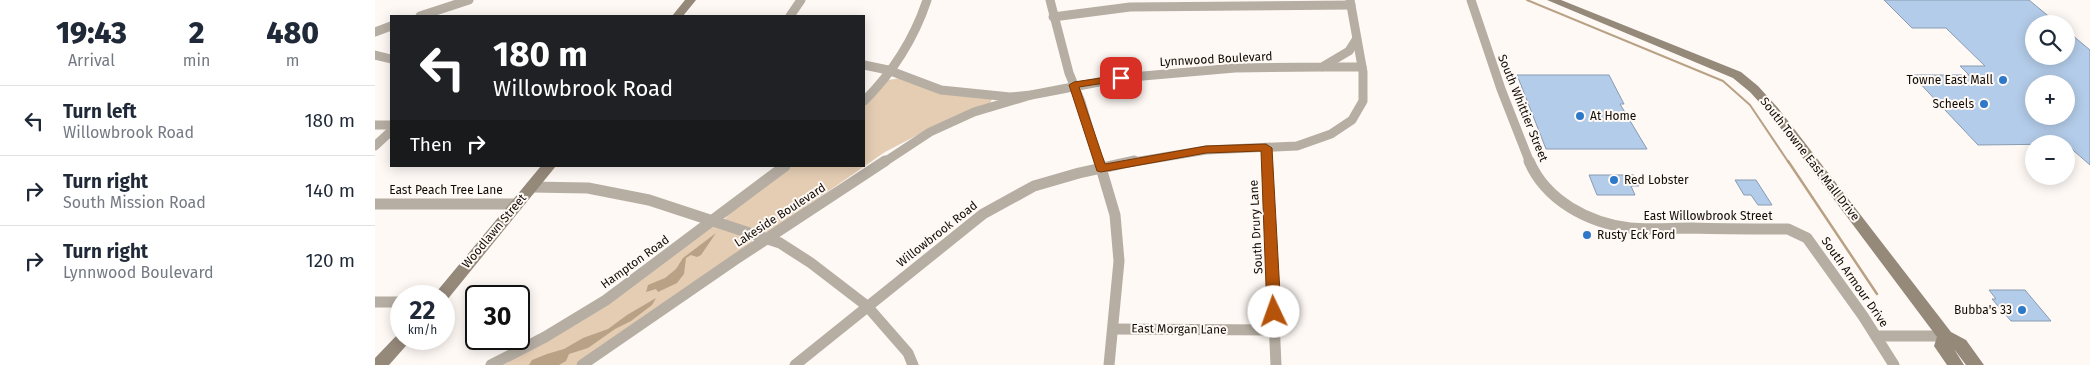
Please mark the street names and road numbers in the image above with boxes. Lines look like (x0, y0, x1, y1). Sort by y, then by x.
street label: Lynnwood Boulevard (1159, 49, 1273, 69)
street label: South Whittier Street (1495, 52, 1551, 164)
street label: South Towne East Mall Drive (1757, 94, 1863, 224)
street label: Lakeside Boulevard (732, 180, 828, 250)
street label: South Drury Lane (1247, 180, 1265, 274)
street label: East Peach Tree Lane (389, 183, 503, 197)
street label: Woodlawn Street (459, 191, 529, 271)
street label: Willowbrook Road (894, 198, 980, 270)
street label: East Willowbrook Street (1644, 209, 1773, 223)
street label: Hampton Road (598, 232, 672, 292)
street label: South Armour Drive (1819, 234, 1891, 330)
street label: East Morgan Lane (1131, 321, 1227, 337)

